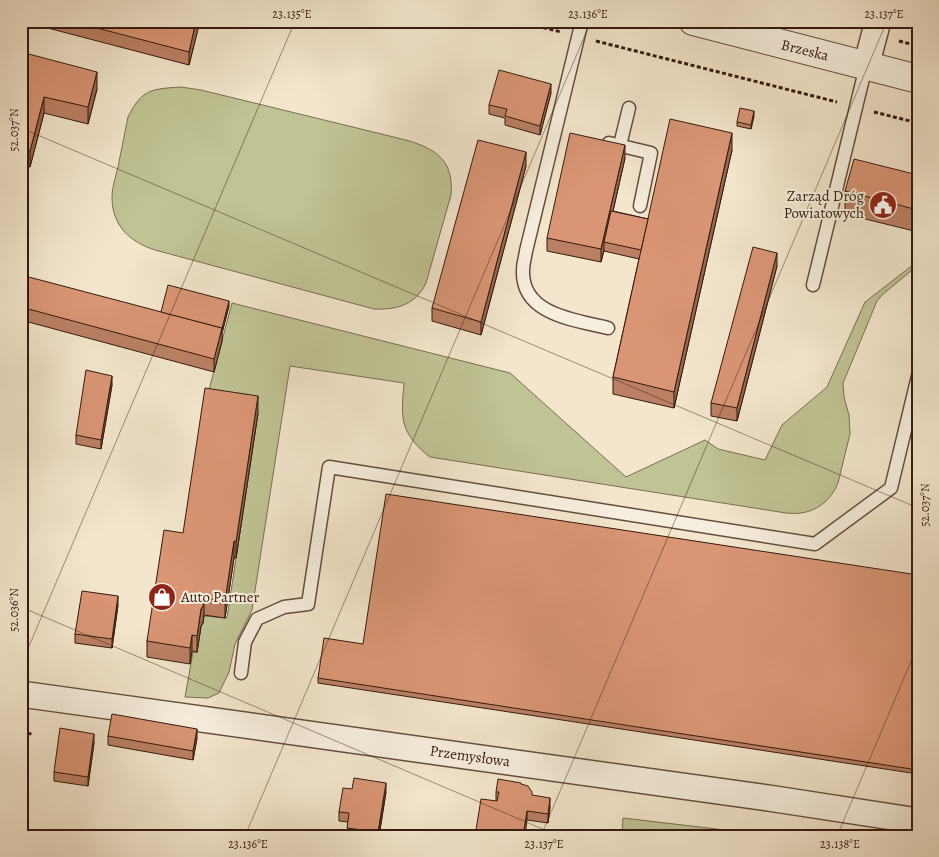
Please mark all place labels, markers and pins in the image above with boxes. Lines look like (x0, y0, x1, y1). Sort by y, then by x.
place label: Zarząd Dróg Powiatowych (784, 186, 864, 223)
public building icon: Zarząd Dróg Powiatowych (868, 190, 898, 220)
shop icon: Auto Partner (147, 582, 177, 612)
place label: Auto Partner (180, 587, 260, 607)

